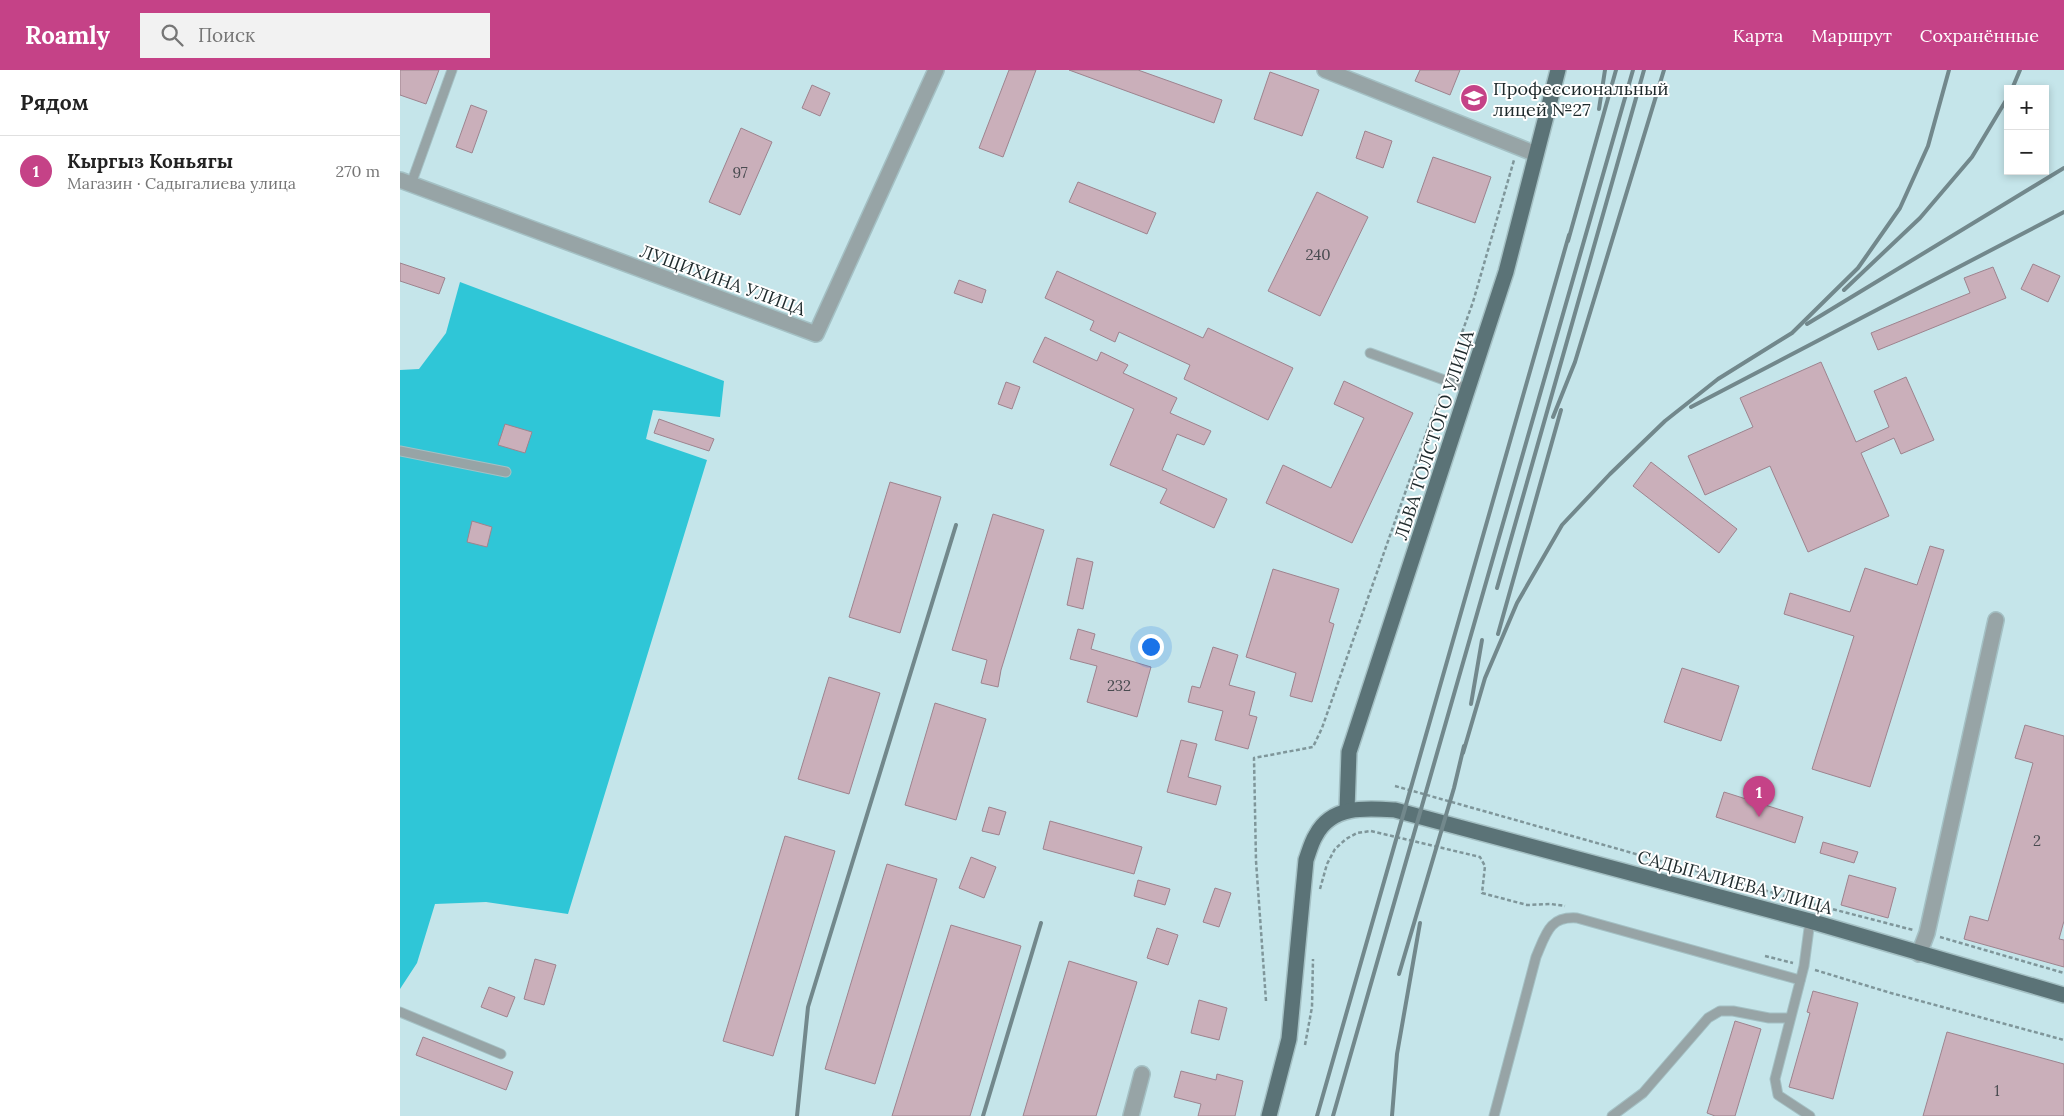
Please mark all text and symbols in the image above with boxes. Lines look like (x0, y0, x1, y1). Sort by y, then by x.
search box (140, 13, 490, 58)
text: Roamly (25, 20, 110, 51)
icon: search (158, 21, 186, 49)
text: Поиск (198, 23, 255, 47)
text: Карта (1733, 24, 1783, 47)
text: Маршрут (1811, 24, 1892, 47)
text: Сохранённые (1920, 24, 2039, 47)
place label: Профессиональный лицей №27 (1493, 77, 1669, 121)
school or university icon: Профессиональный лицей №27 (1459, 83, 1489, 113)
map controls (2004, 85, 2049, 175)
button: + (2004, 85, 2049, 130)
text: Рядом (20, 89, 89, 116)
button: − (2004, 130, 2049, 175)
text: Кыргыз Коньягы (67, 149, 233, 173)
text: 1 (33, 161, 39, 181)
text: 270 m (336, 161, 380, 181)
house number: 97 (732, 163, 748, 182)
text: Магазин · Садыгалиева улица (67, 173, 296, 193)
street label: ЛУЩИХИНА УЛИЦА (637, 239, 810, 321)
house number: 240 (1305, 245, 1331, 264)
street label: ЛЬВА ТОЛСТОГО УЛИЦА (1389, 327, 1479, 543)
your location (1138, 634, 1164, 660)
house number: 232 (1107, 676, 1131, 695)
pin: 1 (1743, 776, 1775, 817)
house number: 2 (2033, 831, 2041, 850)
street label: САДЫГАЛИЕВА УЛИЦА (1635, 845, 1836, 919)
house number: 1 (1994, 1081, 2000, 1100)

